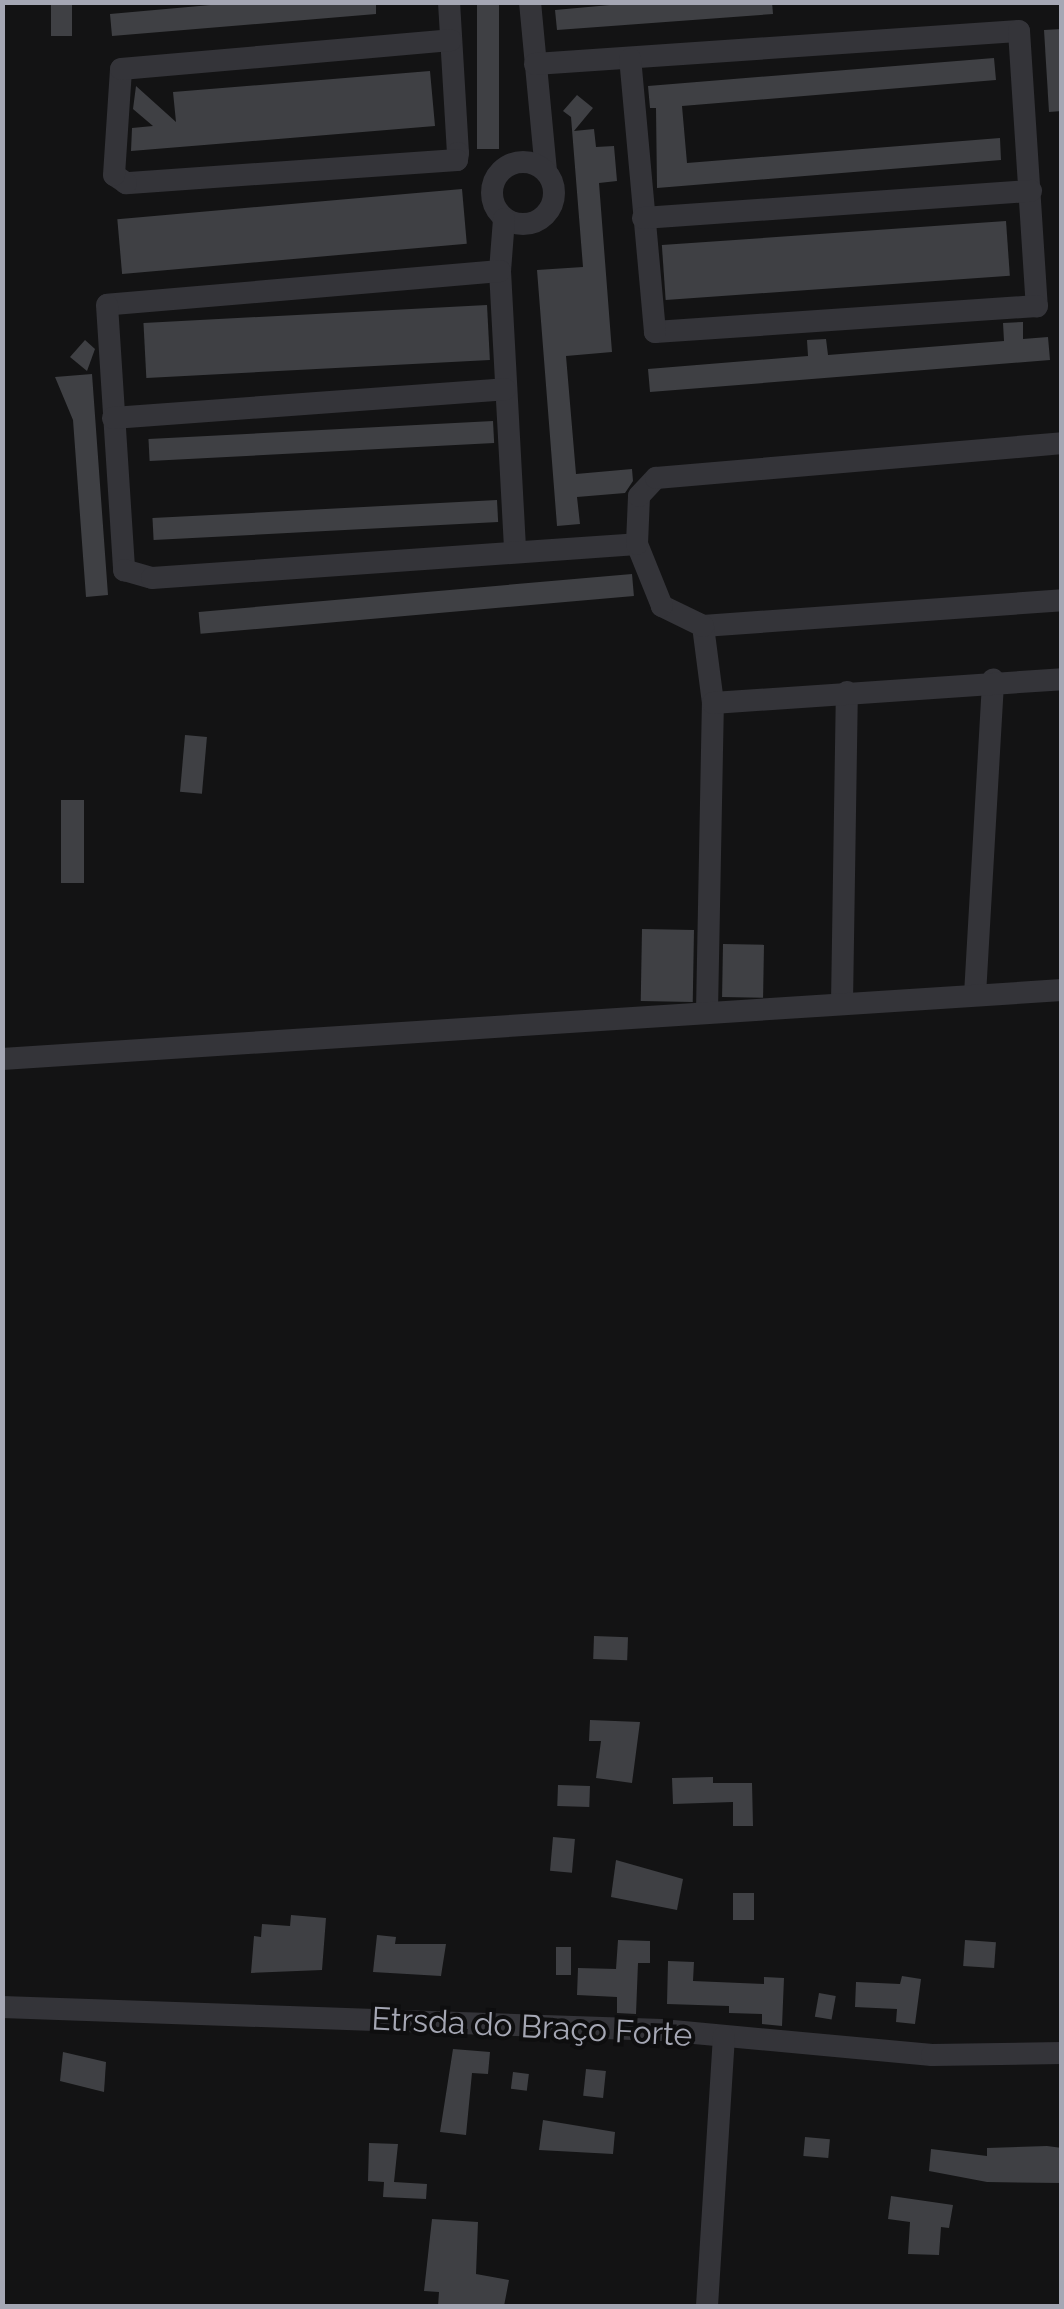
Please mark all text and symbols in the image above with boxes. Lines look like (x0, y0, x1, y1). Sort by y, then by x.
street label: Etrsda do Braço Forte (371, 1999, 693, 2055)

